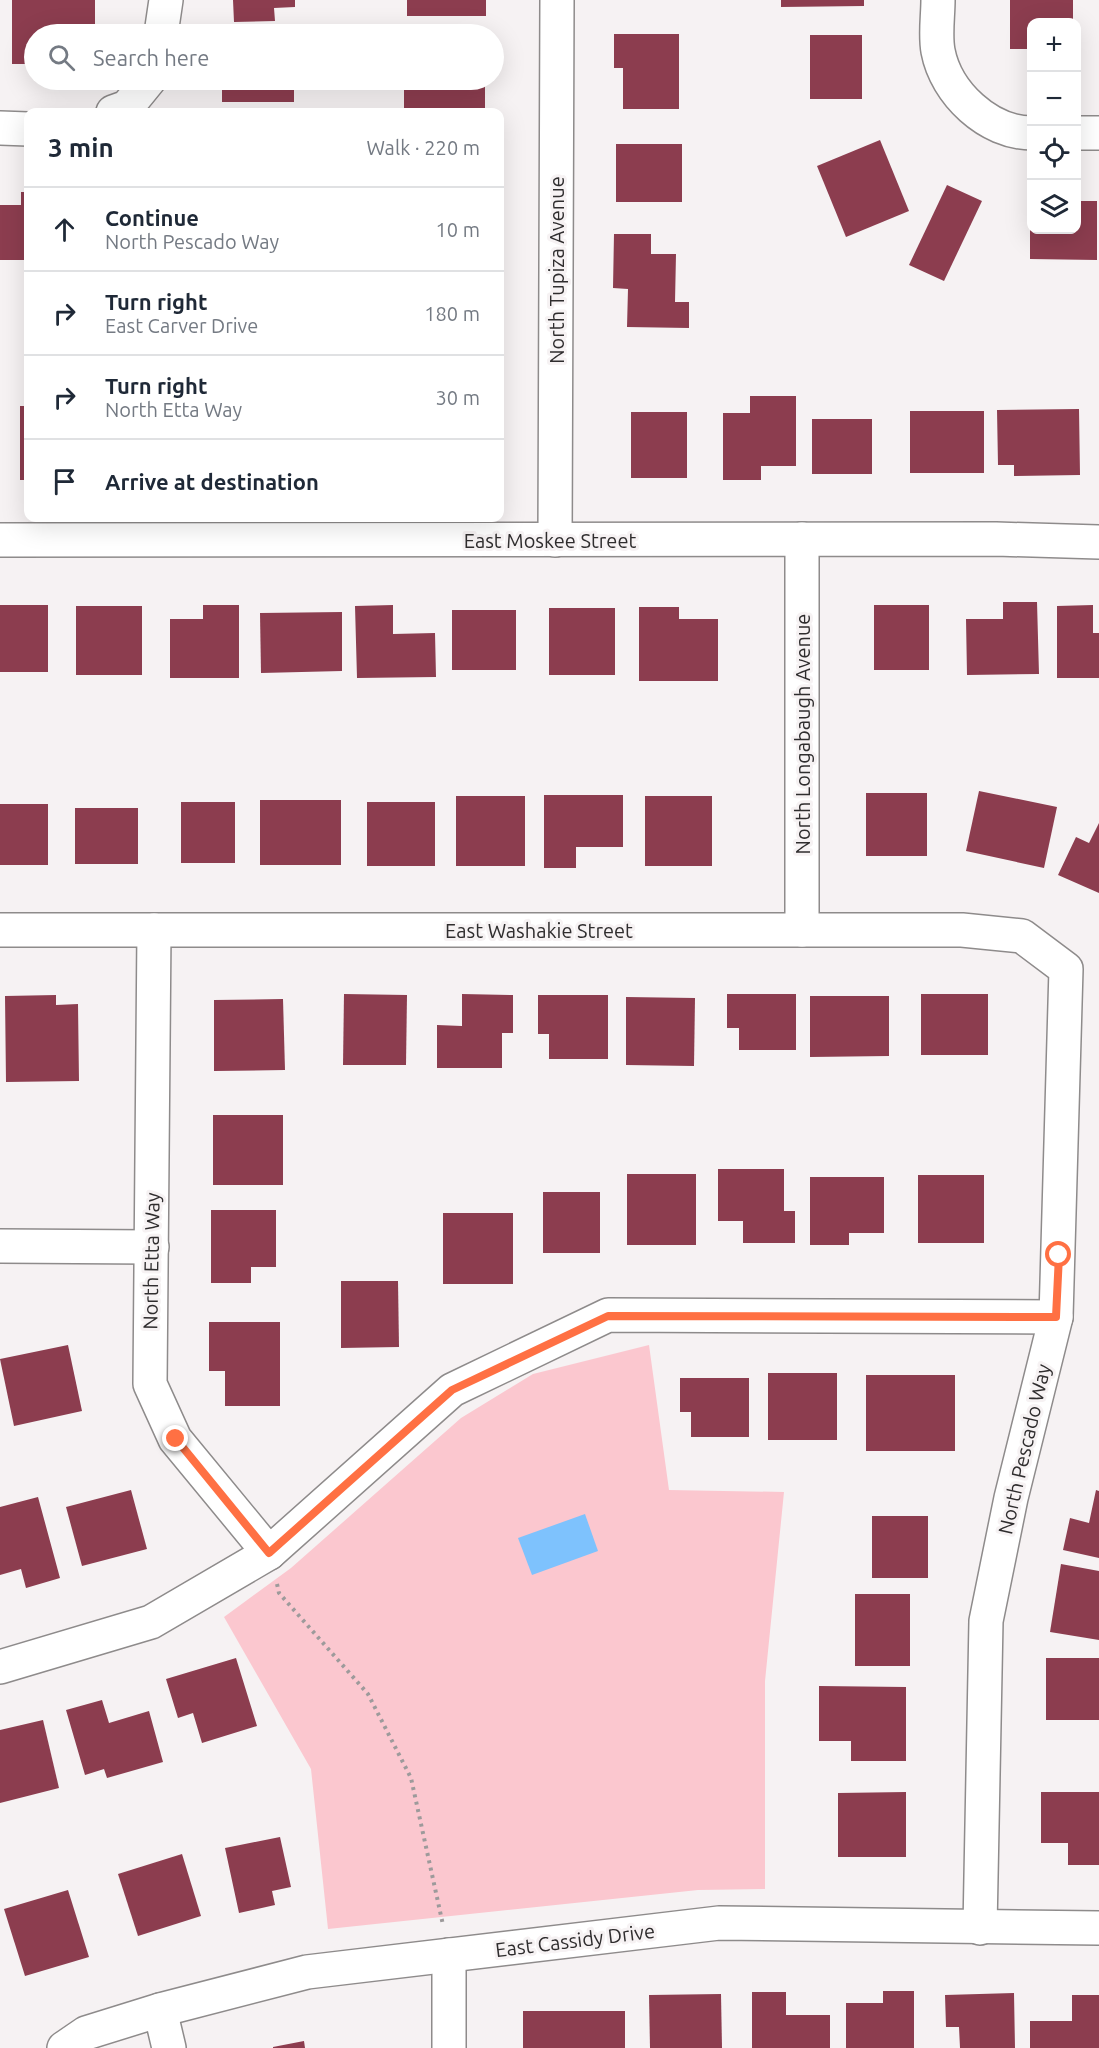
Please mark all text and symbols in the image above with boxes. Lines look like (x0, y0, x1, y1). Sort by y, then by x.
map controls (1027, 18, 1081, 234)
button: + (1027, 18, 1081, 72)
search box (24, 24, 504, 90)
icon: search (45, 41, 78, 74)
text: Search here (93, 45, 209, 70)
button: − (1027, 72, 1081, 126)
button: locate (1027, 126, 1081, 180)
text: 3 min (48, 133, 114, 162)
text: Walk · 220 m (367, 136, 480, 159)
street label: North Tupiza Avenue (545, 176, 568, 364)
button: layers (1027, 180, 1081, 234)
text: Continue (105, 205, 199, 230)
icon: ahead (48, 213, 81, 246)
text: 10 m (436, 218, 480, 241)
text: North Pescado Way (105, 230, 279, 253)
text: Turn right (105, 289, 207, 314)
icon: right (48, 297, 81, 330)
text: 180 m (424, 302, 480, 325)
text: East Carver Drive (105, 314, 258, 337)
text: Turn right (105, 373, 207, 398)
icon: right (48, 381, 81, 414)
text: 30 m (436, 386, 480, 409)
text: North Etta Way (105, 398, 242, 421)
icon: arrive (48, 465, 81, 498)
text: Arrive at destination (105, 469, 319, 494)
street label: East Moskee Street (464, 529, 636, 552)
street label: North Longabaugh Avenue (791, 614, 814, 854)
street label: East Washakie Street (445, 919, 633, 942)
street label: North Etta Way (138, 1192, 164, 1330)
route start (1045, 1241, 1071, 1267)
street label: North Pescado Way (993, 1361, 1055, 1536)
route end (162, 1425, 188, 1451)
street label: East Cassidy Drive (494, 1919, 656, 1961)

